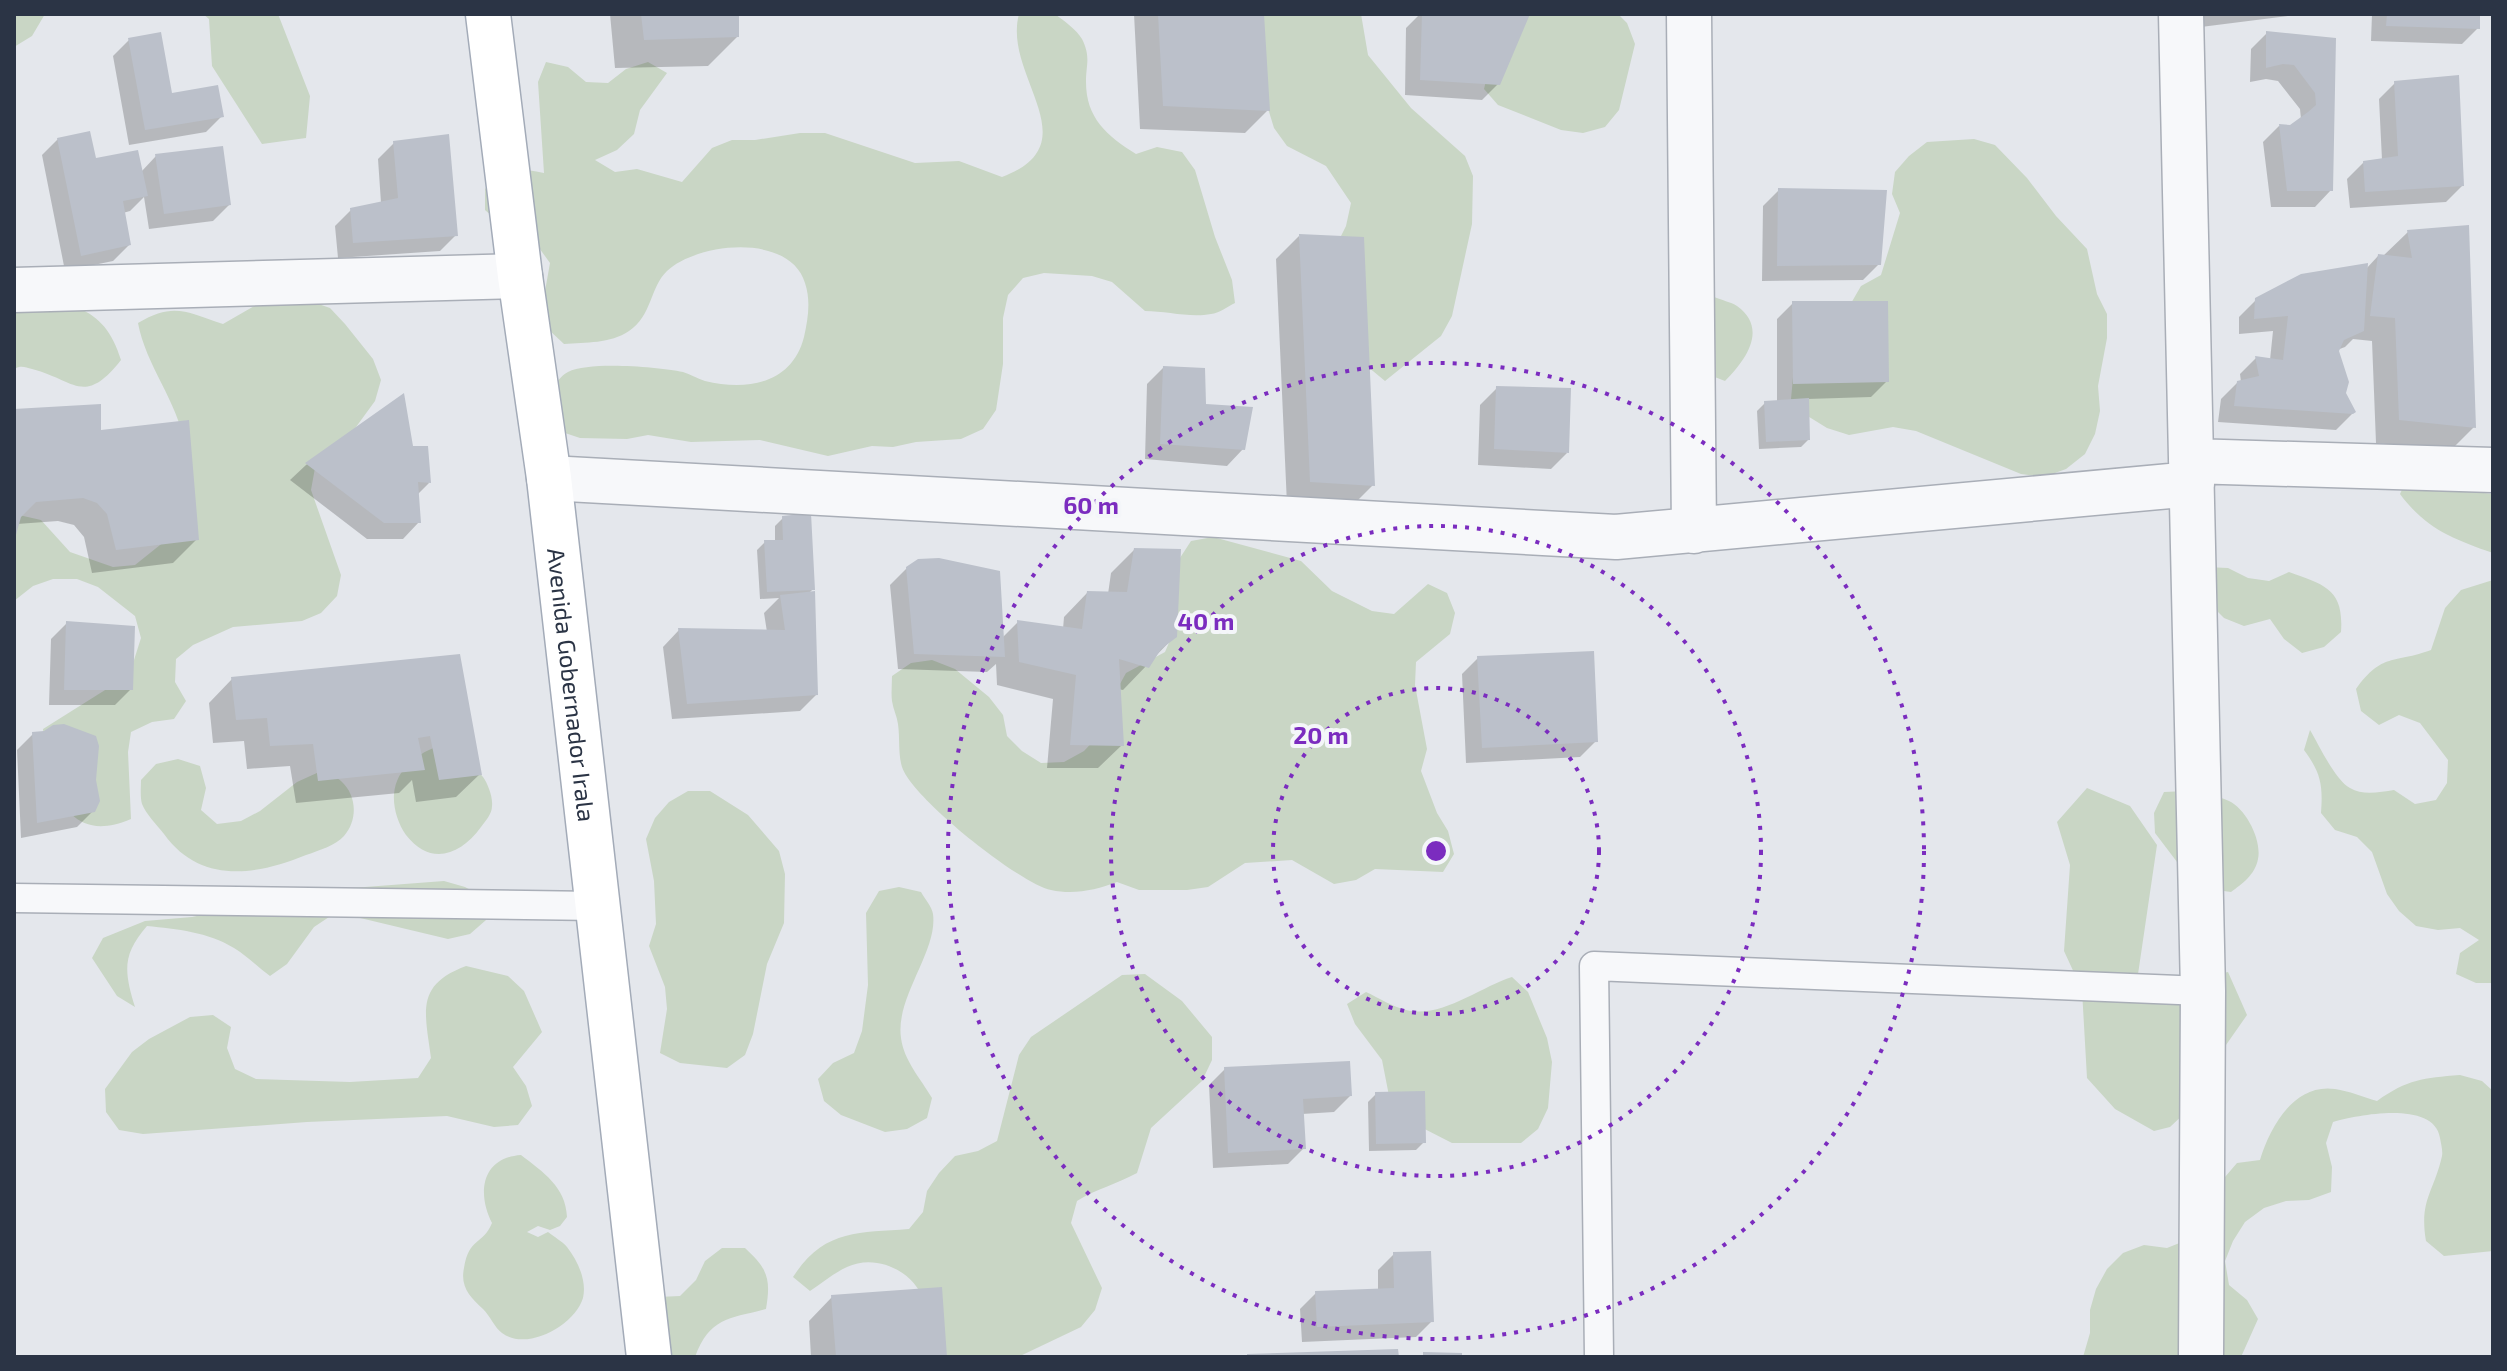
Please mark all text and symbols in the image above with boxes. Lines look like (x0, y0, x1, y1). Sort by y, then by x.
text: 60 m (1063, 490, 1119, 519)
street label: Avenida Gobernador Irala (543, 546, 602, 823)
text: 40 m (1178, 606, 1234, 635)
text: 20 m (1293, 720, 1349, 749)
centre of rings (1422, 837, 1450, 865)

